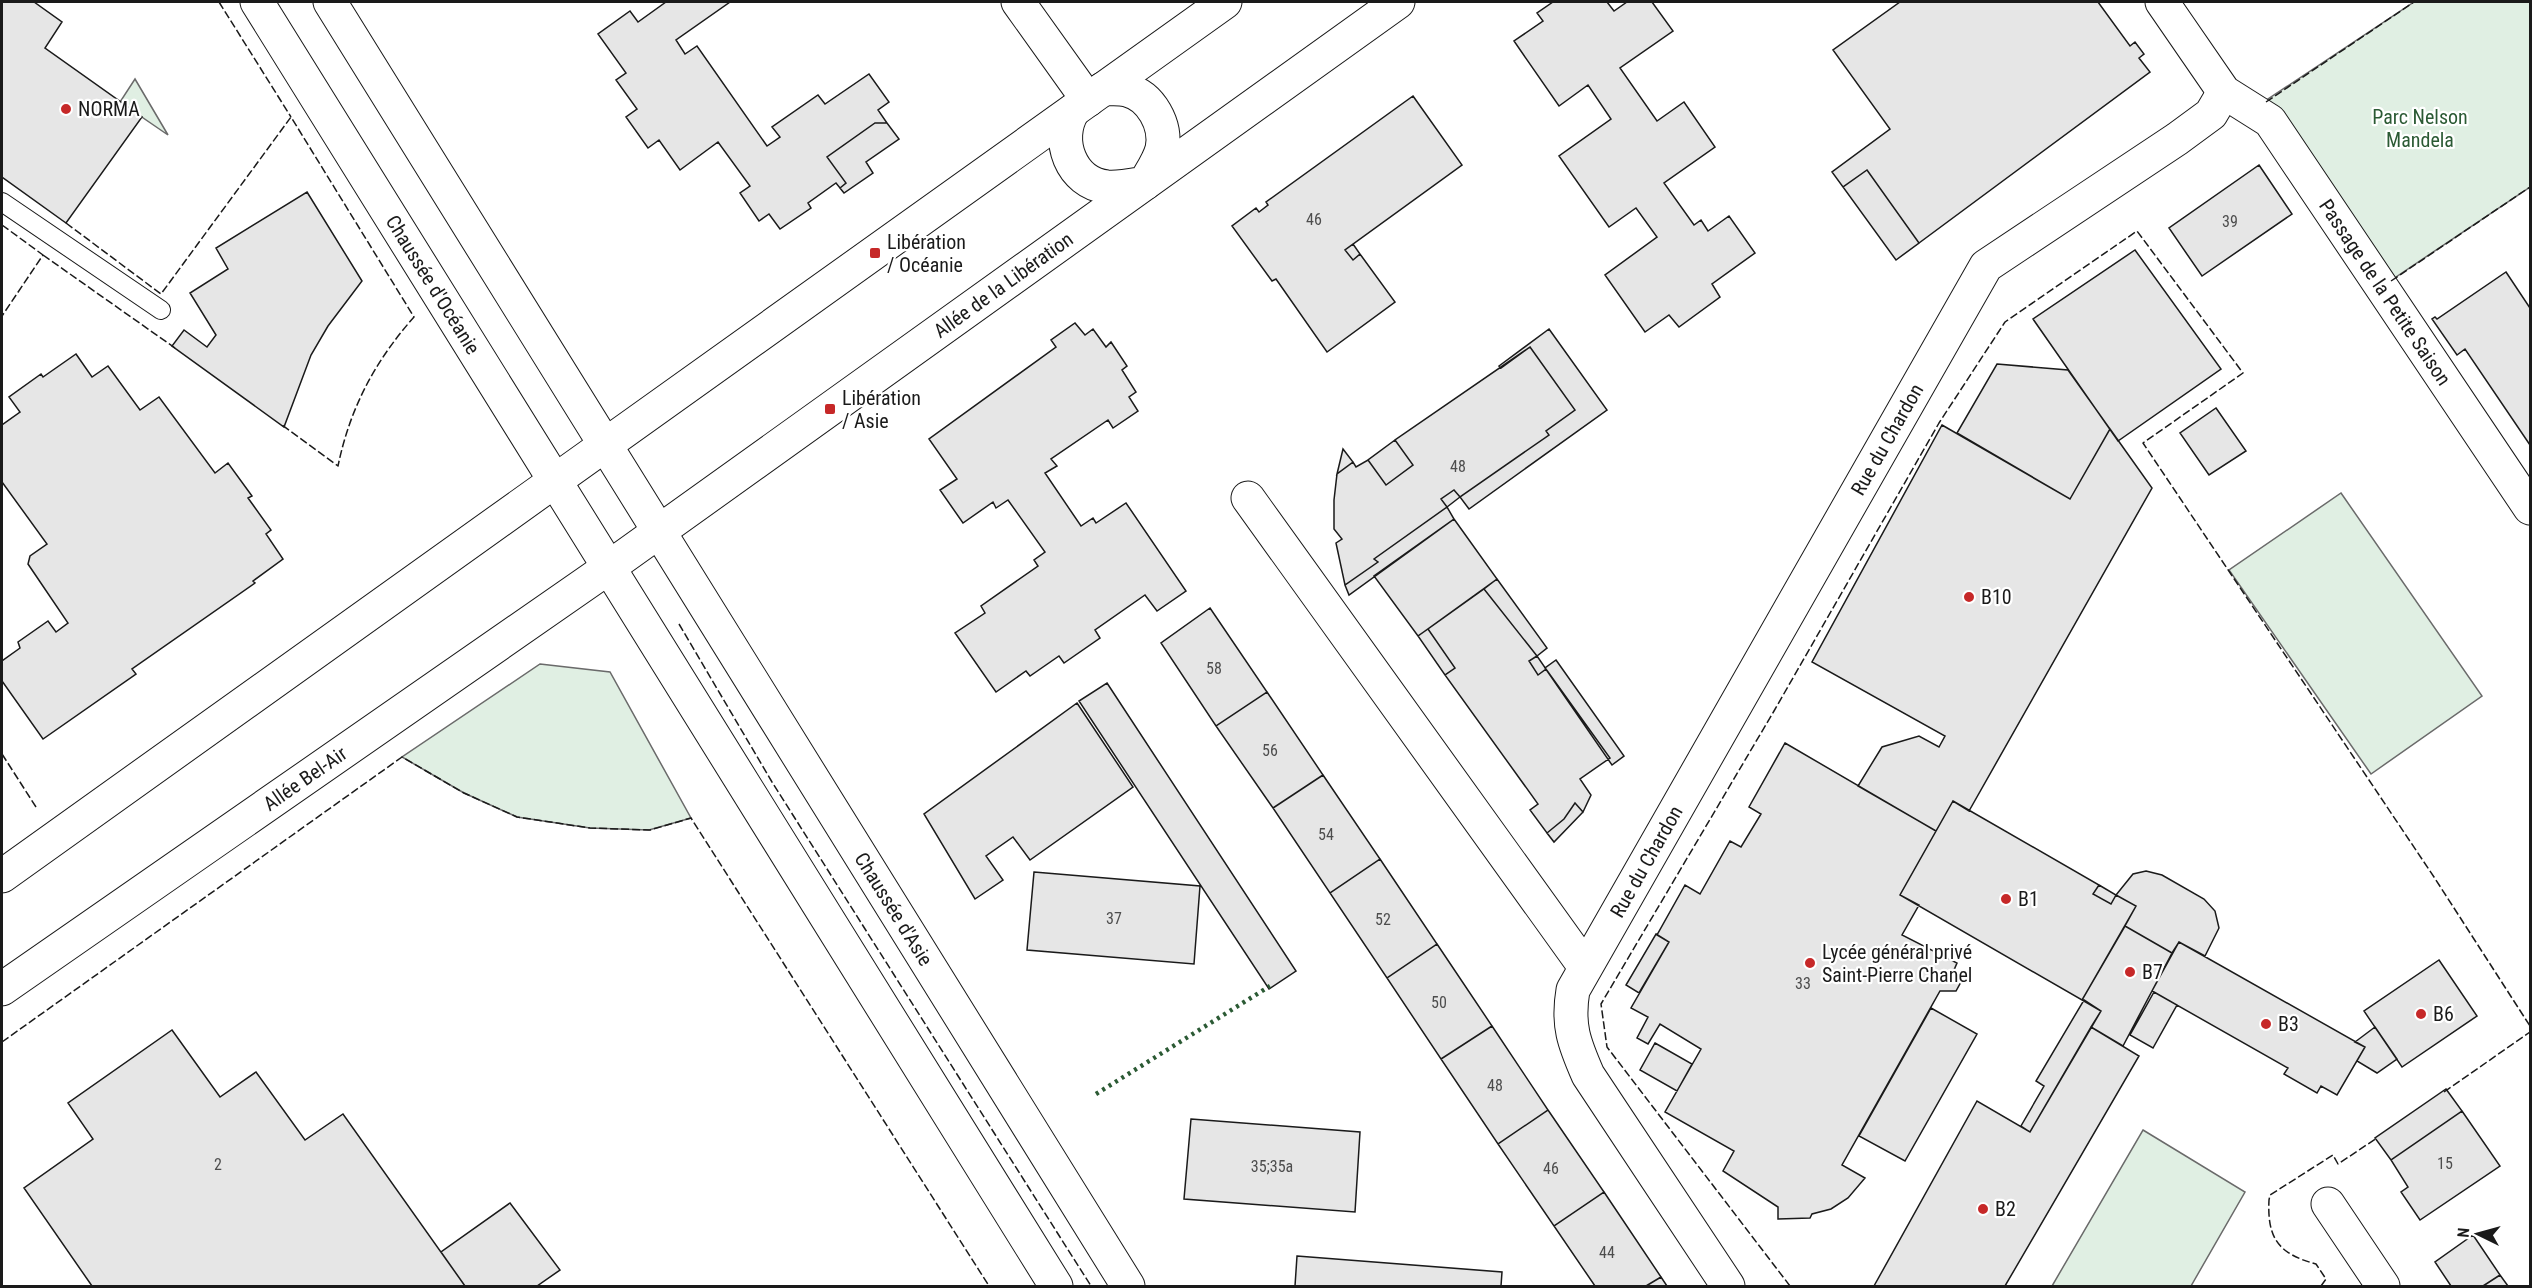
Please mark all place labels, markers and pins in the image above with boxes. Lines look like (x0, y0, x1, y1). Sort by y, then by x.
place label: NORMA (78, 97, 140, 121)
marker: NORMA (59, 102, 73, 116)
place label: Libération / Océanie (887, 230, 966, 277)
marker: Libération / Océanie (868, 246, 882, 260)
place label: Libération / Asie (842, 386, 921, 433)
marker: Libération / Asie (823, 402, 837, 416)
place label: B10 (1981, 585, 2012, 609)
marker: B10 (1962, 590, 1976, 604)
place label: B1 (2018, 887, 2039, 911)
marker: B1 (1999, 892, 2013, 906)
place label: Lycée général privé Saint-Pierre Chanel (1822, 940, 1972, 987)
marker: Lycée général privé Saint-Pierre Chanel (1803, 956, 1817, 970)
place label: B7 (2142, 960, 2163, 984)
marker: B7 (2123, 965, 2137, 979)
place label: B6 (2433, 1002, 2454, 1026)
marker: B6 (2414, 1007, 2428, 1021)
place label: B3 (2278, 1012, 2299, 1036)
marker: B3 (2259, 1017, 2273, 1031)
place label: B2 (1995, 1197, 2016, 1221)
marker: B2 (1976, 1202, 1990, 1216)

